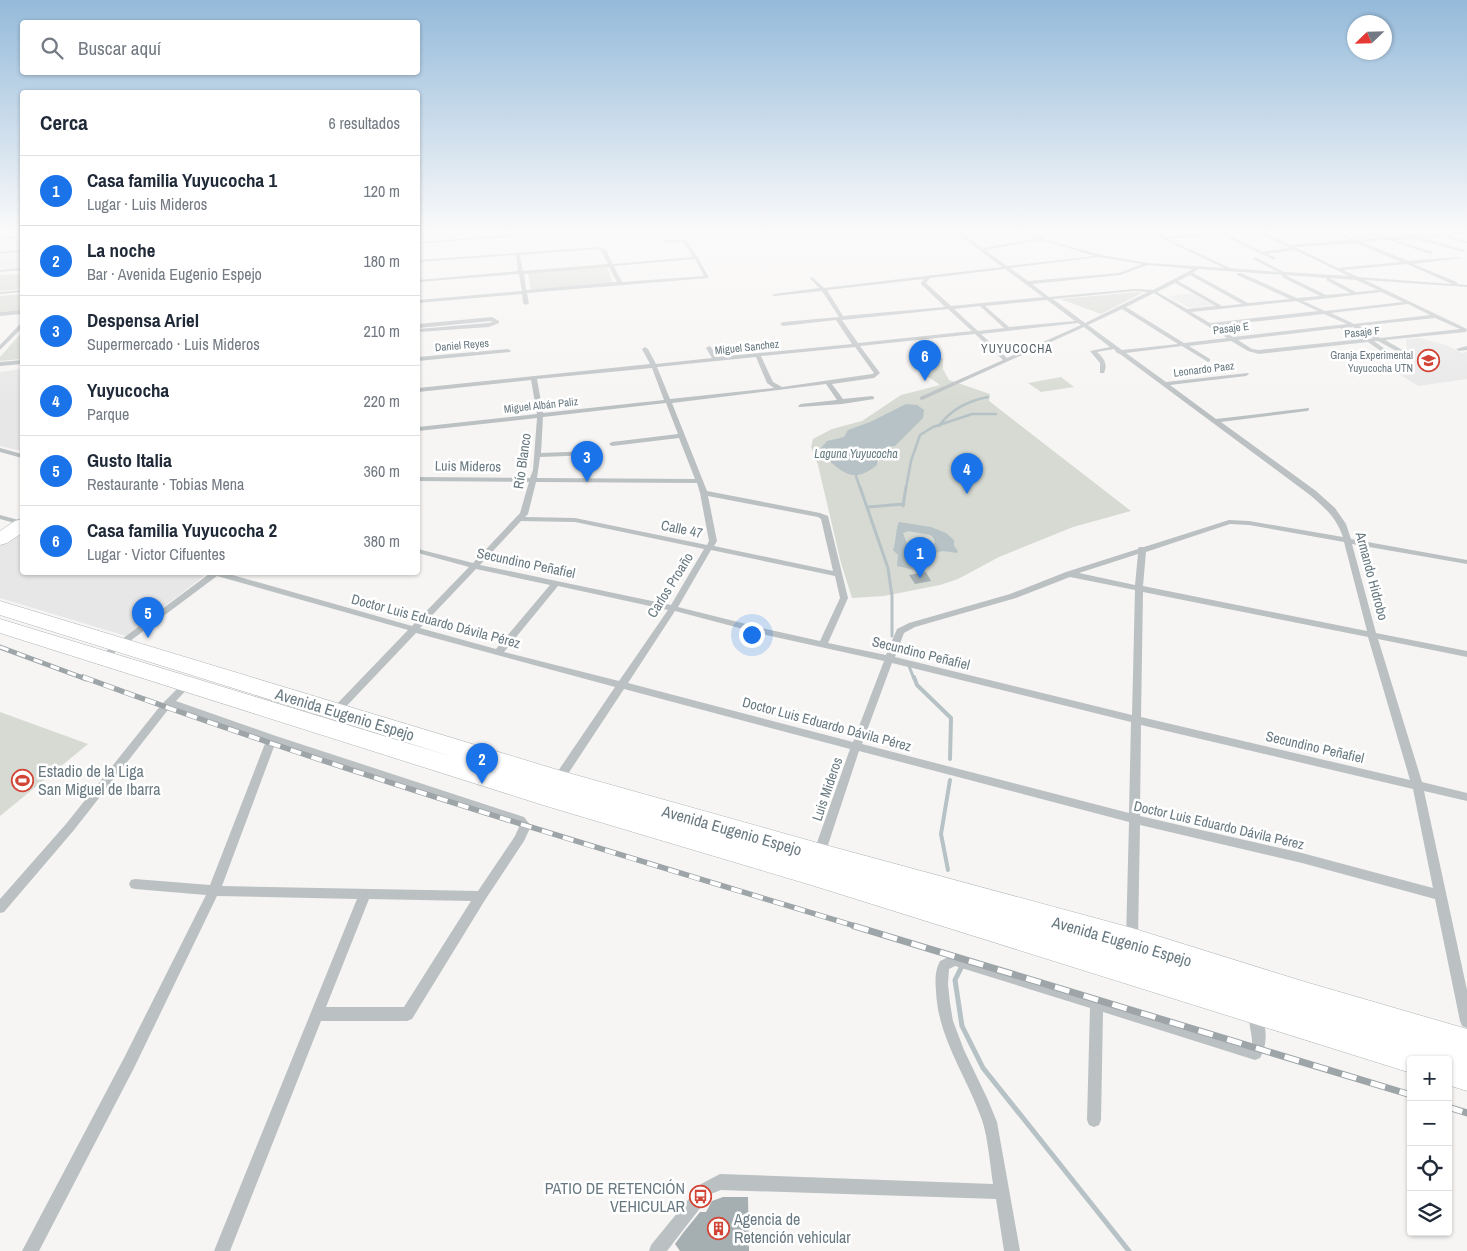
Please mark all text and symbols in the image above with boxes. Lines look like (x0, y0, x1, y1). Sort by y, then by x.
north arrow (1347, 15, 1392, 60)
search box (20, 20, 420, 75)
icon: search (38, 34, 66, 62)
text: Buscar aquí (78, 35, 161, 61)
text: Cerca (40, 108, 88, 137)
text: 6 resultados (329, 112, 400, 134)
text: Casa familia Yuyucocha 1 (87, 167, 277, 193)
text: 1 (52, 180, 60, 202)
text: 120 m (364, 180, 400, 202)
text: Lugar · Luis Mideros (87, 193, 207, 215)
text: La noche (87, 237, 155, 263)
text: 2 (52, 250, 60, 272)
text: 180 m (364, 250, 400, 272)
text: Bar · Avenida Eugenio Espejo (87, 263, 262, 285)
text: Despensa Ariel (87, 307, 199, 333)
street label: Pasaje E (1212, 319, 1250, 337)
text: 3 (52, 320, 60, 342)
text: 210 m (364, 320, 400, 342)
street label: Pasaje F (1344, 323, 1381, 341)
text: Supermercado · Luis Mideros (87, 333, 260, 355)
street label: Daniel Reyes (434, 336, 490, 354)
street label: Miguel Sanchez (714, 337, 780, 357)
pin: 6 (909, 340, 941, 381)
district label: YUYUCOCHA (981, 341, 1053, 357)
place label: Granja Experimental Yuyucocha UTN (1330, 348, 1413, 375)
school or university icon: Granja Experimental Yuyucocha UTN (1417, 349, 1441, 373)
street label: Leonardo Paez (1173, 358, 1236, 380)
text: Yuyucocha (87, 377, 169, 403)
text: 4 (52, 390, 60, 412)
text: 220 m (364, 390, 400, 412)
street label: Miguel Albán Paliz (503, 394, 579, 416)
text: Parque (87, 403, 129, 425)
street label: Río Blanco (509, 432, 535, 490)
pin: 3 (571, 441, 603, 482)
water label: Laguna Yuyucocha (814, 446, 898, 462)
text: Gusto Italia (87, 447, 172, 473)
pin: 4 (951, 453, 983, 494)
street label: Luis Mideros (435, 456, 502, 476)
text: 5 (52, 460, 60, 482)
text: 360 m (364, 460, 400, 482)
text: Restaurante · Tobias Mena (87, 473, 244, 495)
street label: Calle 47 (660, 516, 704, 542)
text: Casa familia Yuyucocha 2 (87, 517, 277, 543)
street label: Armando Hidrobo (1351, 529, 1392, 622)
text: 6 (52, 530, 60, 552)
text: 380 m (364, 530, 400, 552)
pin: 1 (904, 537, 936, 578)
text: Lugar · Victor Cifuentes (87, 543, 225, 565)
street label: Secundino Peñafiel (475, 544, 577, 582)
street label: Carlos Proaño (643, 549, 697, 621)
street label: Doctor Luis Eduardo Dávila Pérez (350, 590, 523, 652)
pin: 5 (132, 597, 164, 638)
your location (739, 622, 765, 648)
street label: Secundino Peñafiel (870, 632, 972, 674)
street label: Avenida Eugenio Espejo (272, 682, 417, 746)
street label: Doctor Luis Eduardo Dávila Pérez (741, 693, 914, 755)
street label: Secundino Peñafiel (1264, 727, 1366, 767)
pin: 2 (466, 743, 498, 784)
street label: Luis Mideros (808, 754, 846, 823)
place label: Estadio de la Liga San Miguel de Ibarra (38, 760, 161, 800)
sports icon: Estadio de la Liga San Miguel de Ibarra (10, 768, 34, 792)
street label: Doctor Luis Eduardo Dávila Pérez (1132, 797, 1306, 853)
street label: Avenida Eugenio Espejo (659, 799, 804, 860)
street label: Avenida Eugenio Espejo (1049, 910, 1194, 971)
map controls (1407, 1056, 1452, 1236)
button: + (1407, 1056, 1452, 1101)
button: − (1407, 1101, 1452, 1146)
button: locate (1407, 1146, 1452, 1191)
place label: PATIO DE RETENCIÓN VEHICULAR (545, 1177, 686, 1217)
bus stop icon: PATIO DE RETENCIÓN VEHICULAR (689, 1185, 713, 1209)
button: layers (1407, 1191, 1452, 1236)
place label: Agencia de Retención vehicular (733, 1208, 851, 1248)
building icon: Agencia de Retención vehicular (706, 1216, 730, 1240)

